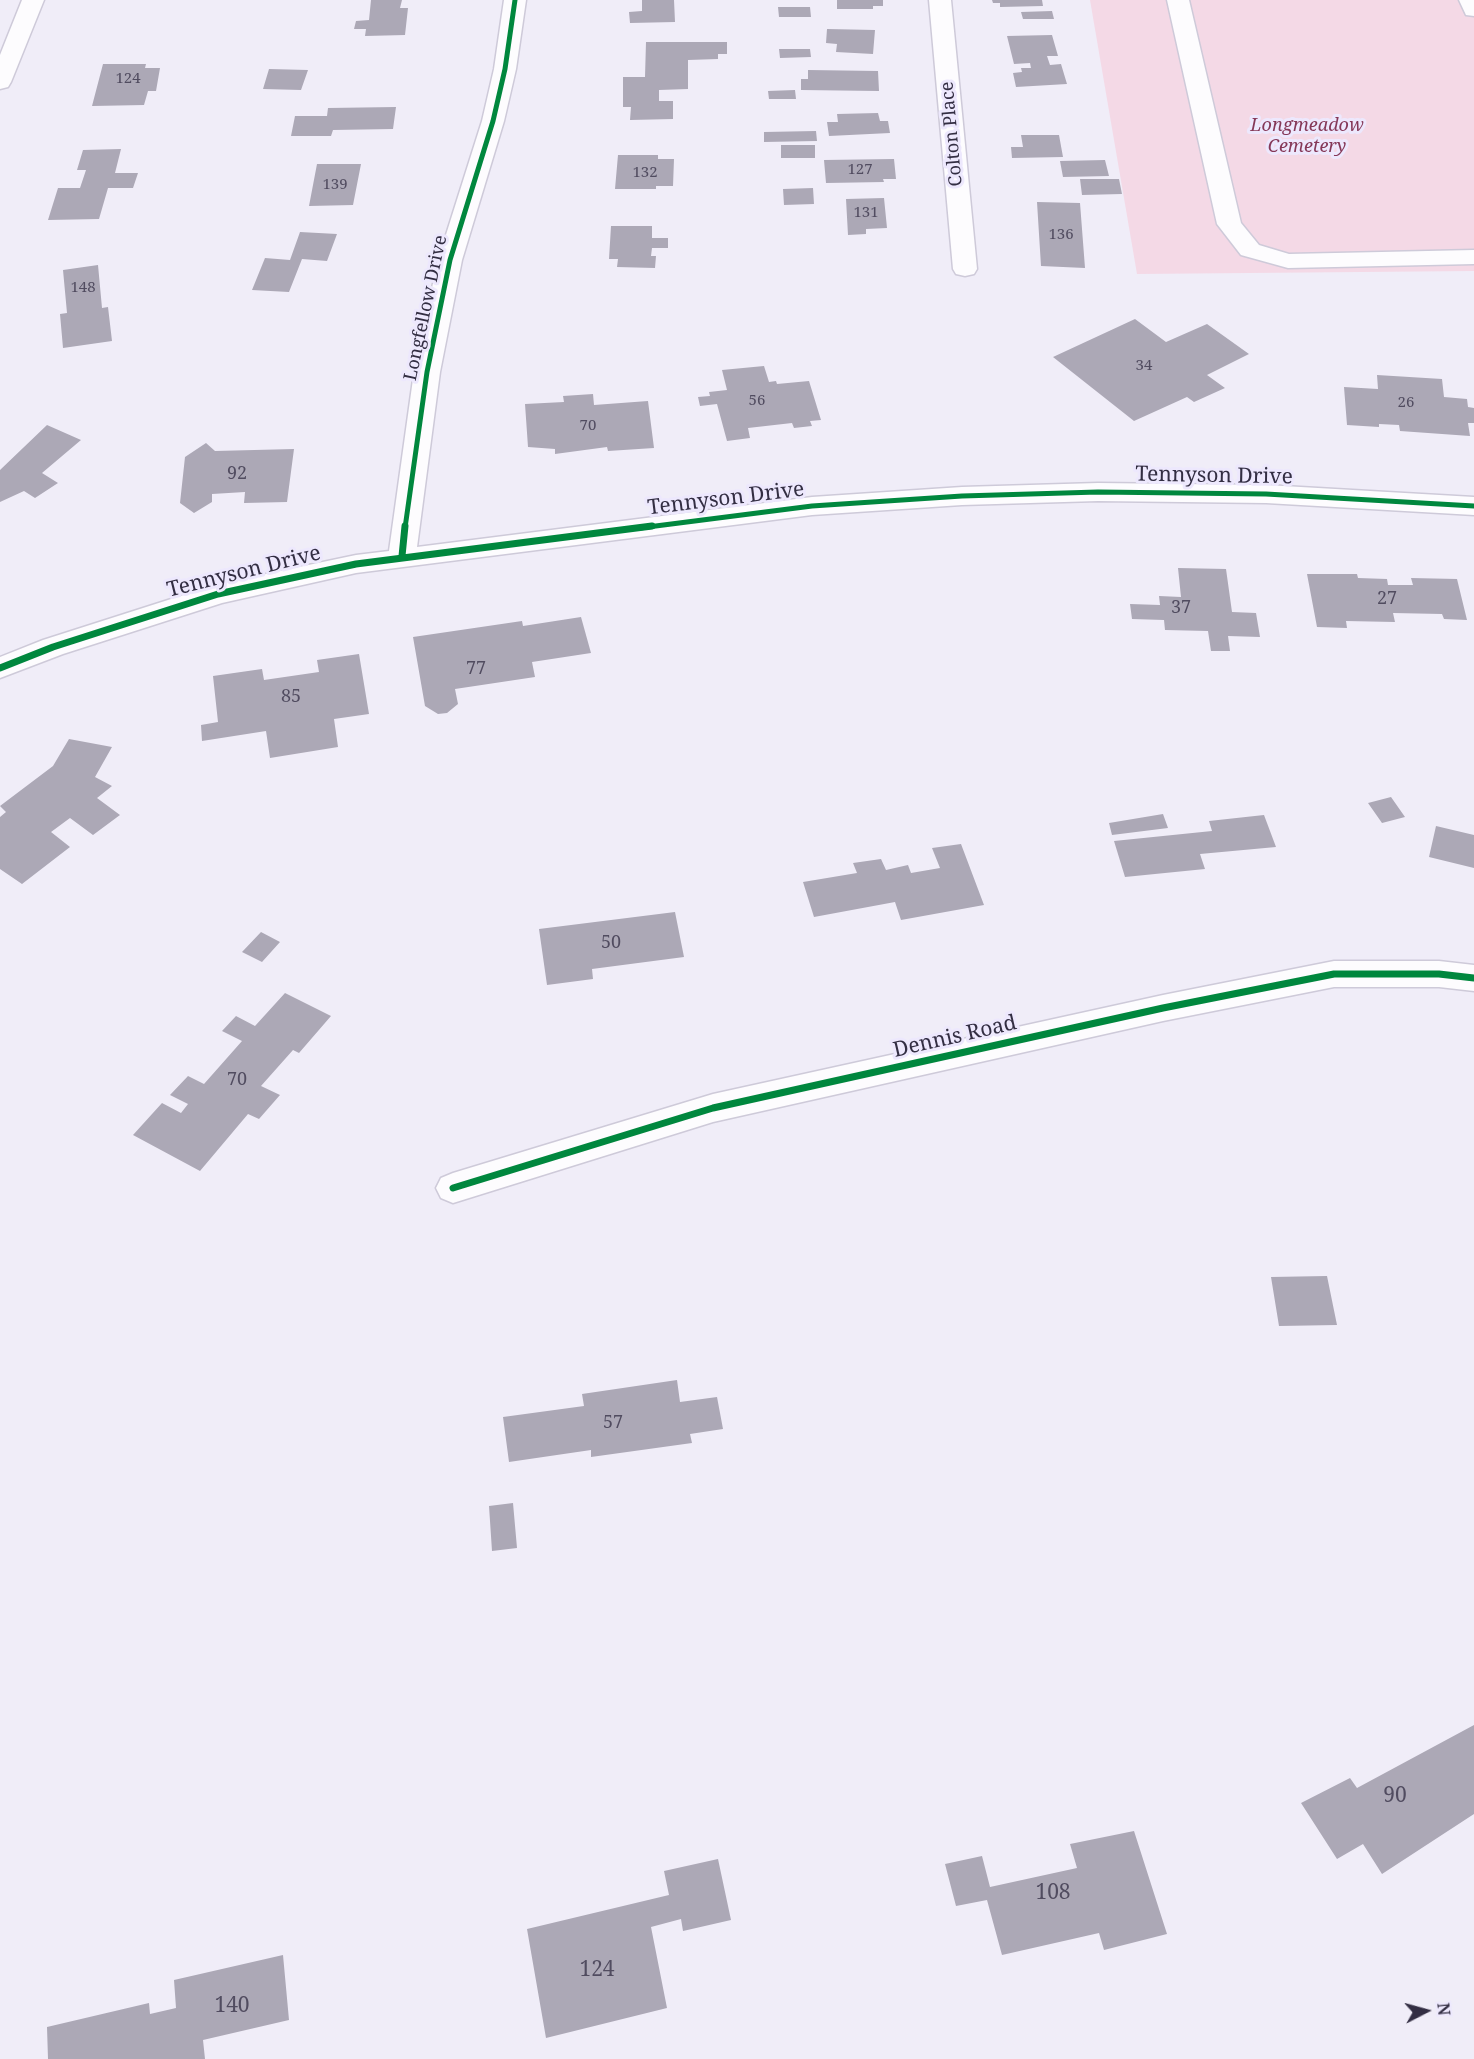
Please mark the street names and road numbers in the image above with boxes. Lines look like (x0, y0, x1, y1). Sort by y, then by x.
street label: Colton Place (937, 81, 967, 187)
street label: Longfellow Drive (400, 233, 452, 383)
street label: Tennyson Drive (1135, 462, 1293, 490)
street label: Tennyson Drive (646, 477, 806, 521)
street label: Tennyson Drive (165, 541, 323, 603)
street label: Dennis Road (891, 1011, 1019, 1063)

